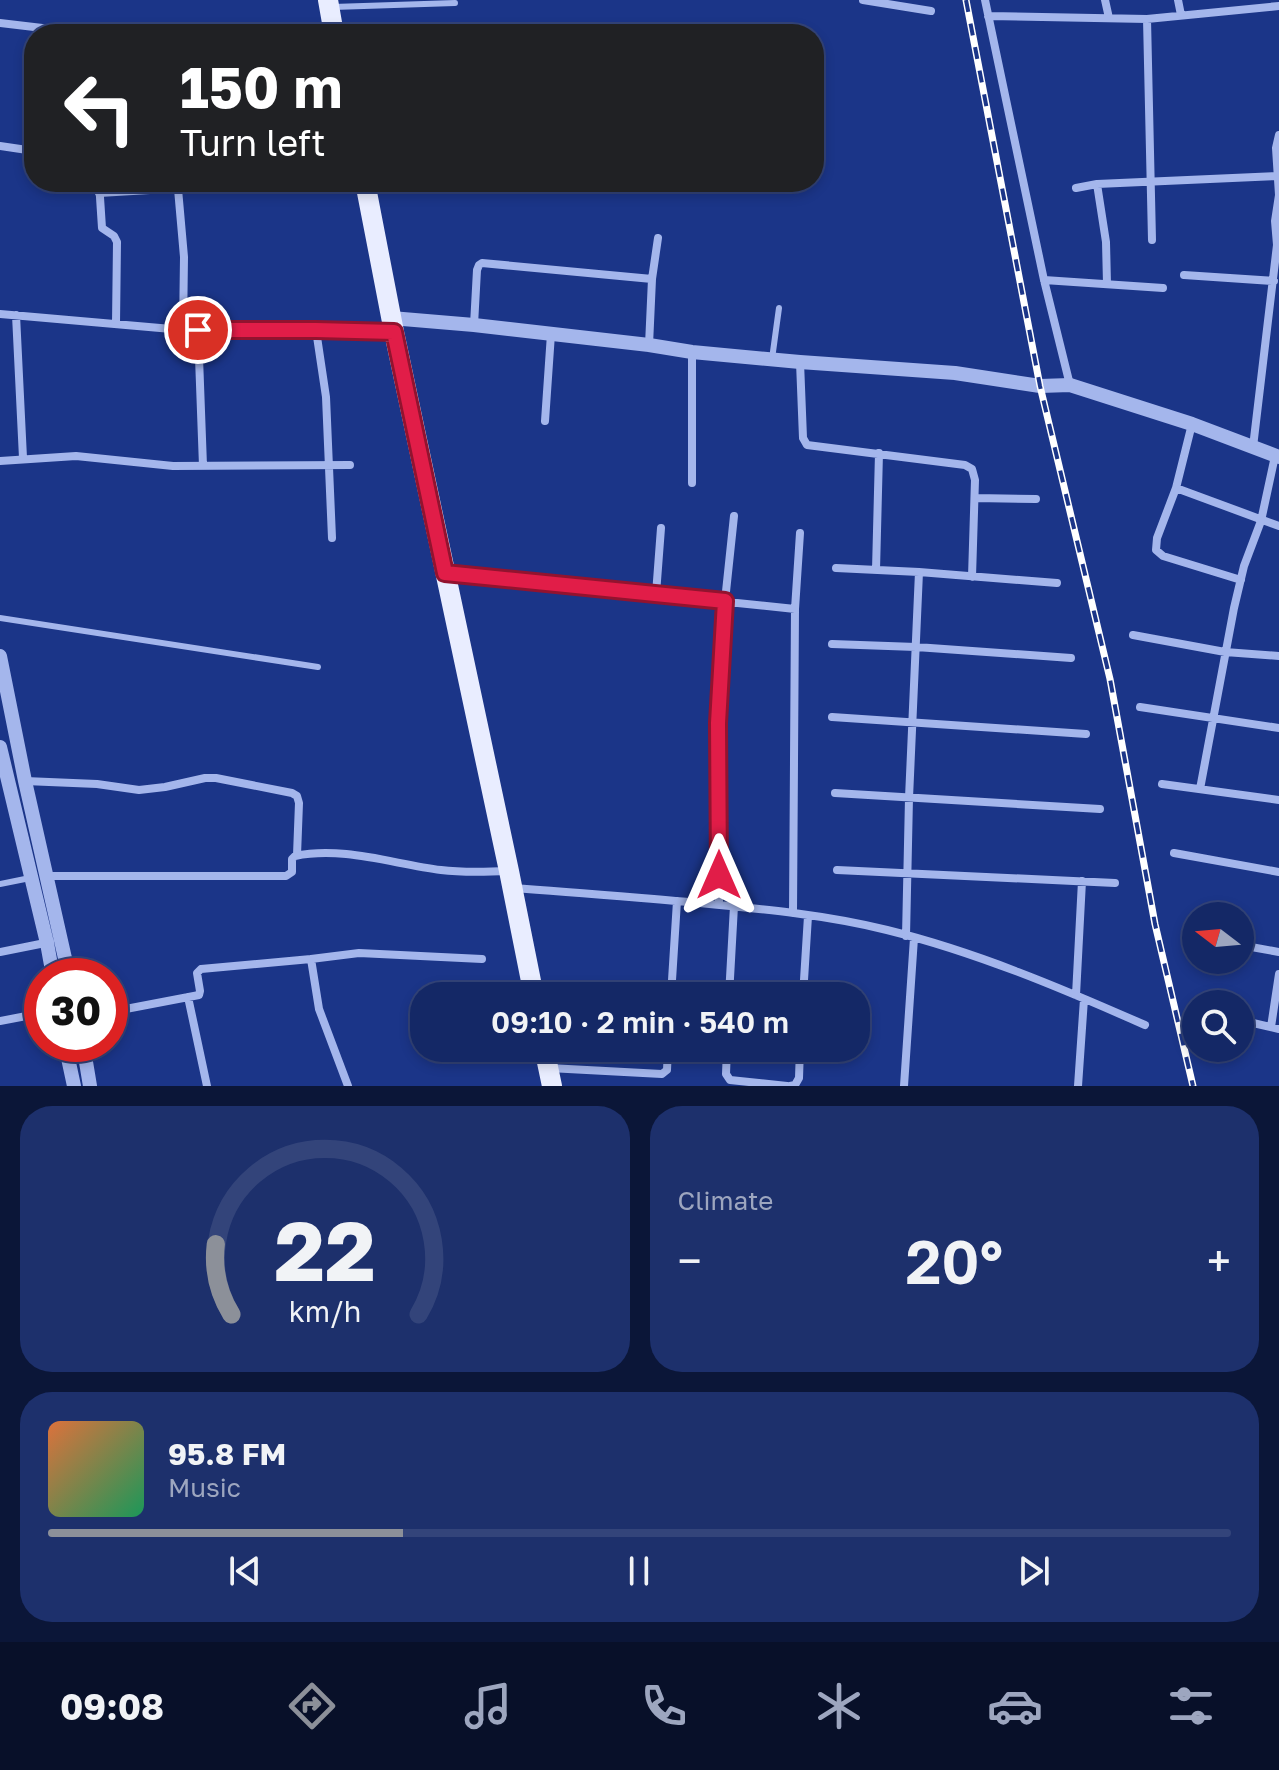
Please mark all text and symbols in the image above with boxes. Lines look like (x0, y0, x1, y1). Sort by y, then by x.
text: 150 m (180, 53, 342, 120)
icon: left (48, 56, 152, 160)
text: Turn left (180, 121, 326, 164)
pin (164, 296, 232, 364)
icon: arrive (176, 308, 220, 352)
position arrow (677, 833, 761, 917)
north arrow (1182, 902, 1254, 974)
map controls (1182, 902, 1254, 1062)
speed limit sign: 30 (24, 958, 128, 1062)
button: search (1182, 990, 1254, 1062)
text: 09:10 · 2 min · 540 m (491, 1004, 789, 1040)
text: Climate (678, 1185, 773, 1216)
text: 22 (274, 1199, 376, 1299)
text: 20° (905, 1225, 1003, 1297)
text: − (678, 1234, 702, 1287)
text: + (1207, 1234, 1231, 1287)
text: km/h (288, 1294, 361, 1328)
text: 95.8 FM (168, 1436, 286, 1472)
text: Music (168, 1472, 241, 1503)
icon: previous (223, 1549, 267, 1593)
icon: pause (617, 1549, 661, 1593)
icon: next (1012, 1549, 1056, 1593)
icon: directions (284, 1678, 340, 1734)
icon: music (460, 1678, 516, 1734)
icon: phone (636, 1678, 692, 1734)
icon: climate (811, 1678, 867, 1734)
icon: car (987, 1678, 1043, 1734)
icon: filters (1163, 1678, 1219, 1734)
text: 09:08 (60, 1685, 164, 1728)

